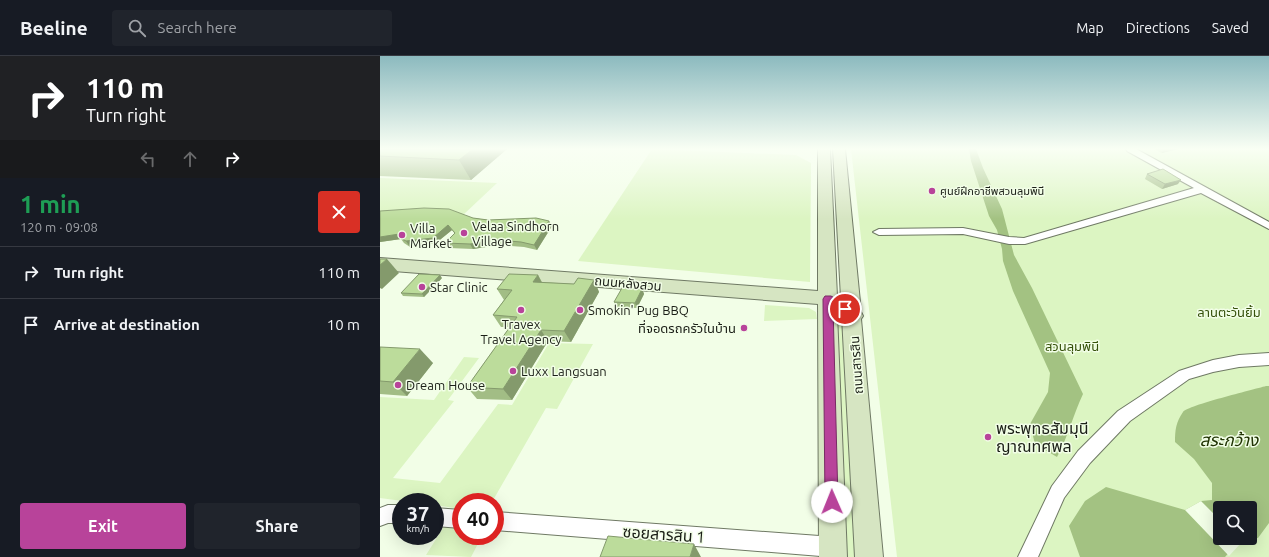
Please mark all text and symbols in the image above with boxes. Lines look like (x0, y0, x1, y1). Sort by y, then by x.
search box (112, 10, 392, 46)
text: Beeline (20, 17, 88, 39)
icon: search (126, 17, 148, 39)
text: Search here (158, 19, 237, 36)
text: Map (1076, 20, 1104, 36)
text: Directions (1126, 20, 1190, 36)
text: Saved (1212, 20, 1249, 36)
icon: right (20, 72, 72, 124)
text: 110 m (86, 72, 164, 103)
text: Turn right (86, 105, 166, 125)
icon: left (137, 148, 159, 170)
icon: ahead (179, 148, 201, 170)
icon: right (221, 148, 243, 170)
place label: ศูนย์ฝึกอาชีพสวนลุมพินี (940, 185, 1044, 198)
marker: ศูนย์ฝึกอาชีพสวนลุมพินี (927, 186, 937, 196)
text: 1 min (20, 191, 81, 218)
button: close (318, 191, 360, 233)
place label: Velaa Sindhorn Village (472, 219, 559, 248)
text: 120 m · 09:08 (20, 220, 98, 234)
place label: Villa Market (410, 221, 452, 250)
marker: Velaa Sindhorn Village (459, 228, 469, 238)
marker: Villa Market (397, 230, 407, 240)
icon: right (20, 262, 42, 284)
text: Turn right (54, 264, 124, 281)
text: 110 m (318, 264, 360, 281)
street label: ถนนหลังสวน (594, 273, 662, 293)
place label: Star Clinic (430, 280, 488, 294)
marker: Star Clinic (417, 282, 427, 292)
pin (828, 292, 862, 326)
icon: arrive (834, 298, 856, 320)
place label: Smokin' Pug BBQ (588, 303, 689, 318)
park label: ลานตะวันยิ้ม (1197, 304, 1261, 319)
marker: Travex Travel Agency (516, 305, 526, 315)
marker: Smokin' Pug BBQ (575, 305, 585, 315)
icon: arrive (20, 314, 42, 336)
text: Arrive at destination (54, 316, 200, 333)
text: 10 m (327, 316, 360, 333)
place label: Travex Travel Agency (480, 317, 562, 346)
place label: ที่จอดรถครัวในบ้าน (638, 319, 736, 335)
marker: ที่จอดรถครัวในบ้าน (739, 323, 749, 333)
street label: ถนนสารสิน (847, 335, 865, 395)
park label: สวนลุมพินี (1045, 339, 1099, 354)
place label: Luxx Langsuan (521, 364, 607, 378)
marker: Luxx Langsuan (508, 366, 518, 376)
place label: Dream House (406, 378, 485, 392)
marker: Dream House (393, 380, 403, 390)
place label: พระพุทธสัมมุนี ญาณทศพล (996, 419, 1089, 455)
water label: สระกว้าง (1200, 430, 1259, 449)
marker: พระพุทธสัมมุนี ญาณทศพล (983, 432, 993, 442)
position arrow (811, 481, 853, 523)
speed limit sign: 40 (452, 493, 504, 545)
map controls (1213, 501, 1257, 545)
button: search (1213, 501, 1257, 545)
text: 37 (407, 502, 429, 525)
button: Exit (20, 503, 186, 549)
button: Share (194, 503, 360, 549)
street label: ซอยสารสิน 1 (622, 522, 706, 546)
text: km/h (406, 523, 430, 534)

